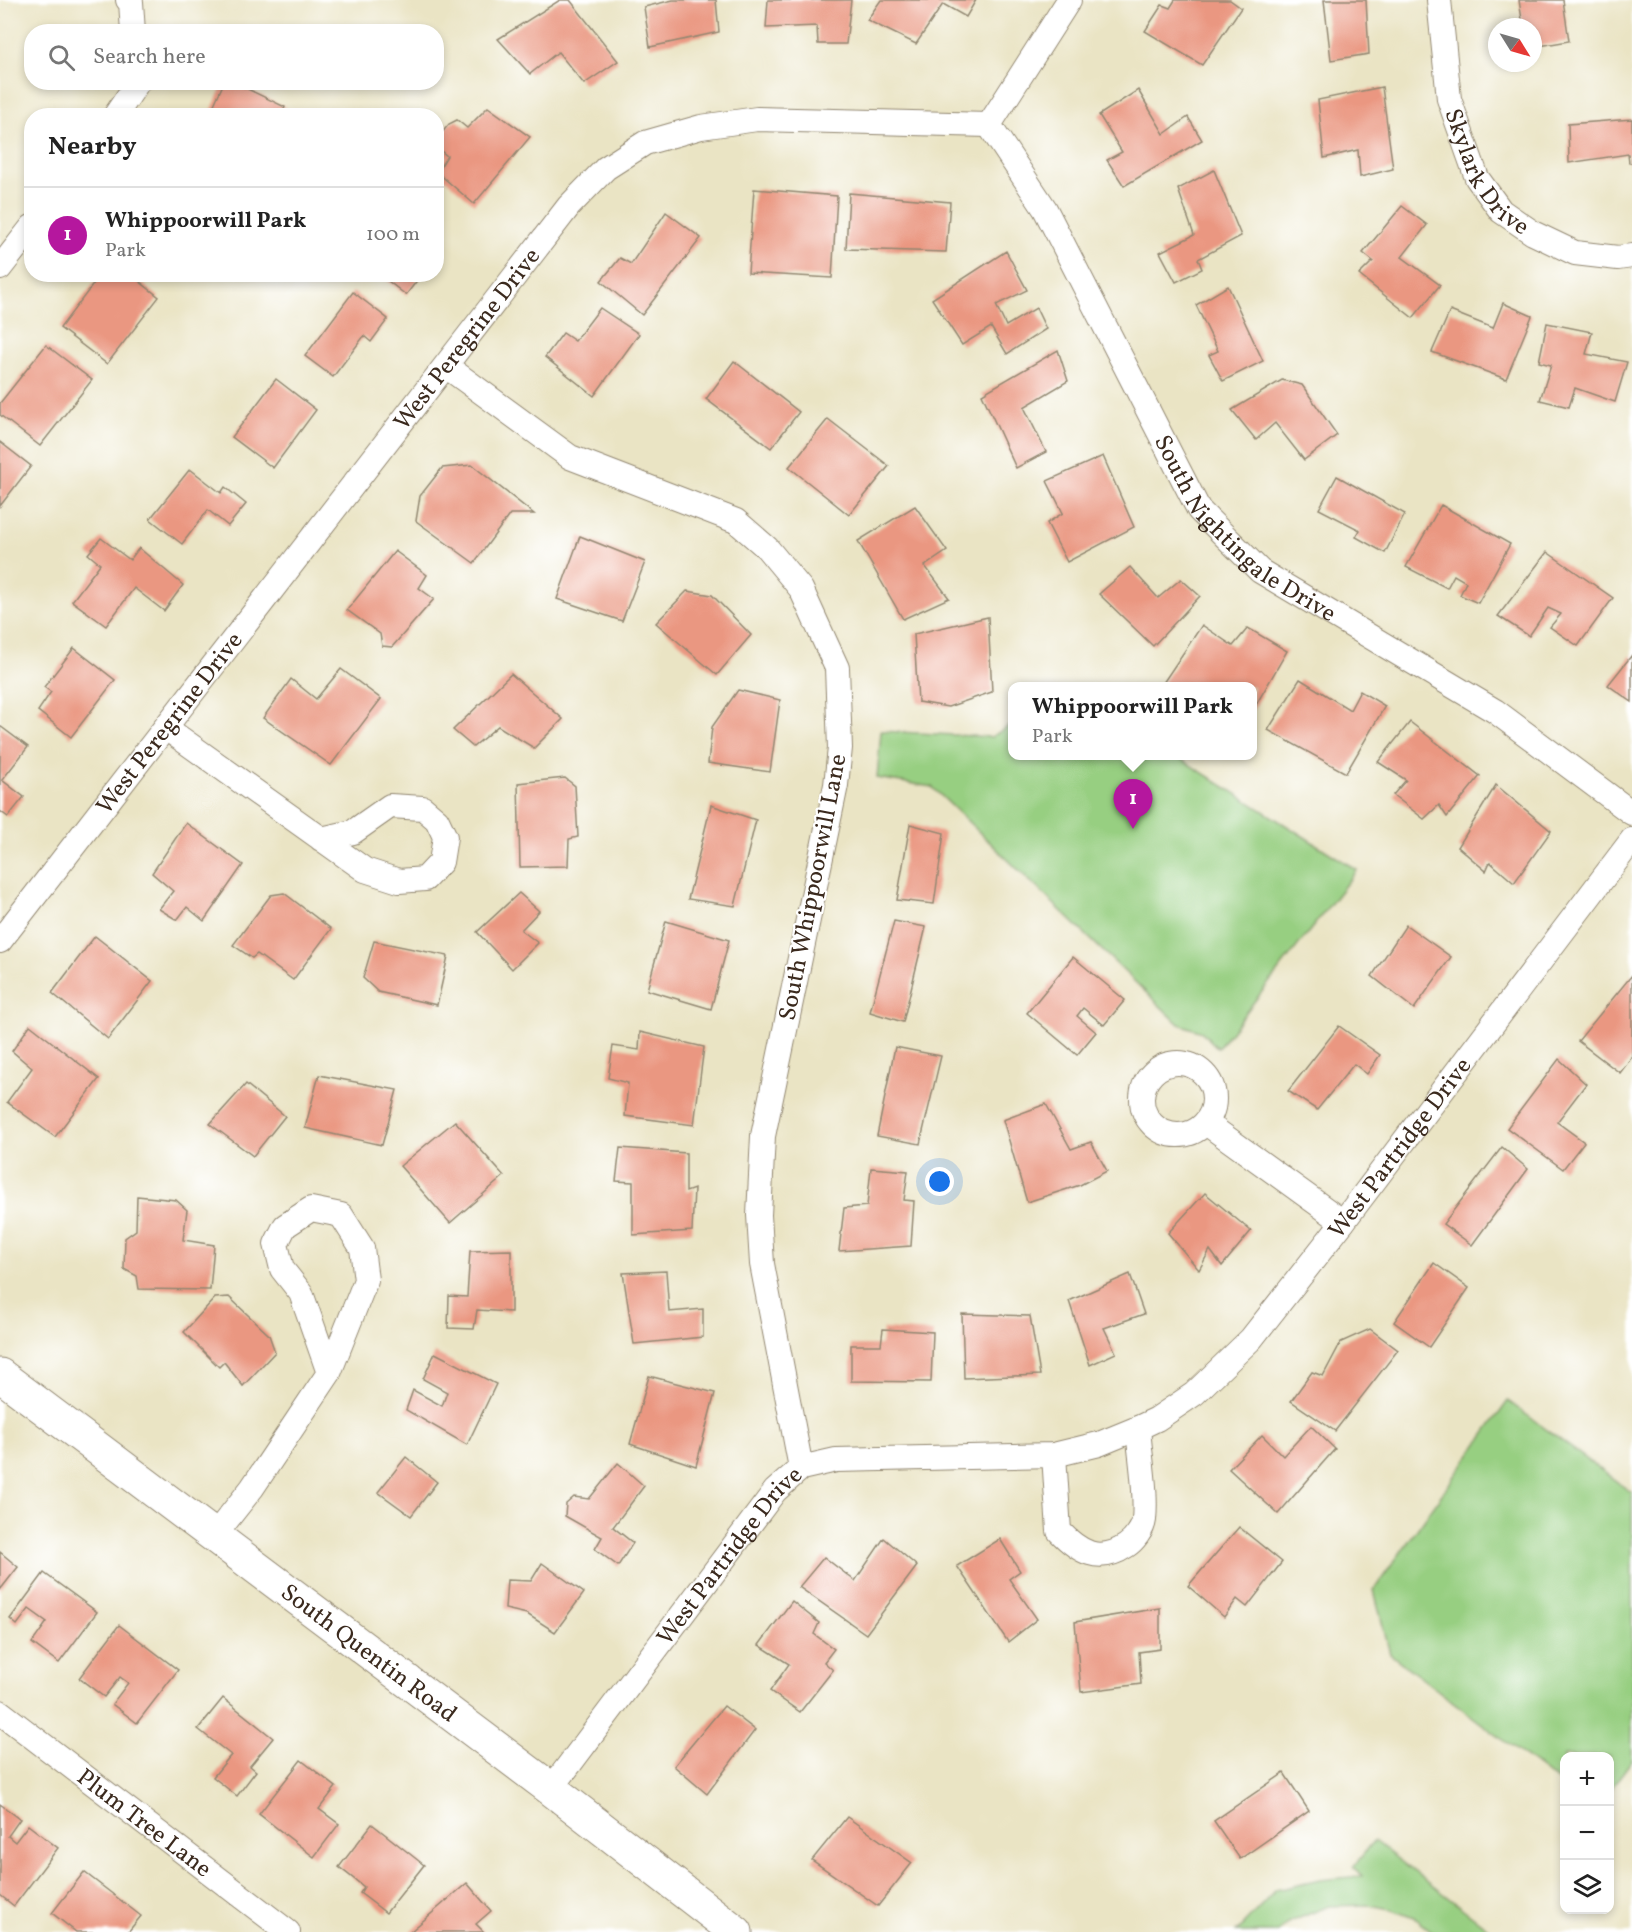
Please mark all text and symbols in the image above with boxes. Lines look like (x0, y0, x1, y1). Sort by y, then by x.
north arrow (1488, 18, 1542, 72)
search box (24, 24, 444, 90)
icon: search (45, 41, 78, 74)
text: Search here (93, 42, 206, 73)
street label: Skylark Drive (1435, 104, 1535, 244)
text: Nearby (48, 129, 137, 165)
text: Whippoorwill Park (105, 206, 306, 237)
text: 1 (63, 221, 72, 249)
text: 100 m (366, 221, 420, 249)
text: Park (105, 237, 146, 265)
street label: West Peregrine Drive (387, 241, 549, 438)
street label: South Nightingale Drive (1144, 430, 1342, 631)
street label: West Peregrine Drive (89, 626, 252, 822)
popup (1008, 682, 1257, 760)
text: Whippoorwill Park (1032, 692, 1233, 723)
text: Park (1032, 723, 1073, 751)
street label: South Whippoorwill Lane (771, 751, 856, 1024)
pin: 1 (1114, 780, 1152, 829)
street label: West Partridge Drive (1321, 1051, 1481, 1247)
your location (925, 1167, 954, 1196)
street label: West Partridge Drive (650, 1459, 811, 1653)
street label: South Quentin Road (273, 1577, 464, 1732)
map controls (1560, 1752, 1614, 1914)
button: + (1560, 1752, 1614, 1806)
street label: Plum Tree Lane (69, 1761, 218, 1887)
button: − (1560, 1806, 1614, 1860)
button: layers (1560, 1860, 1614, 1914)

